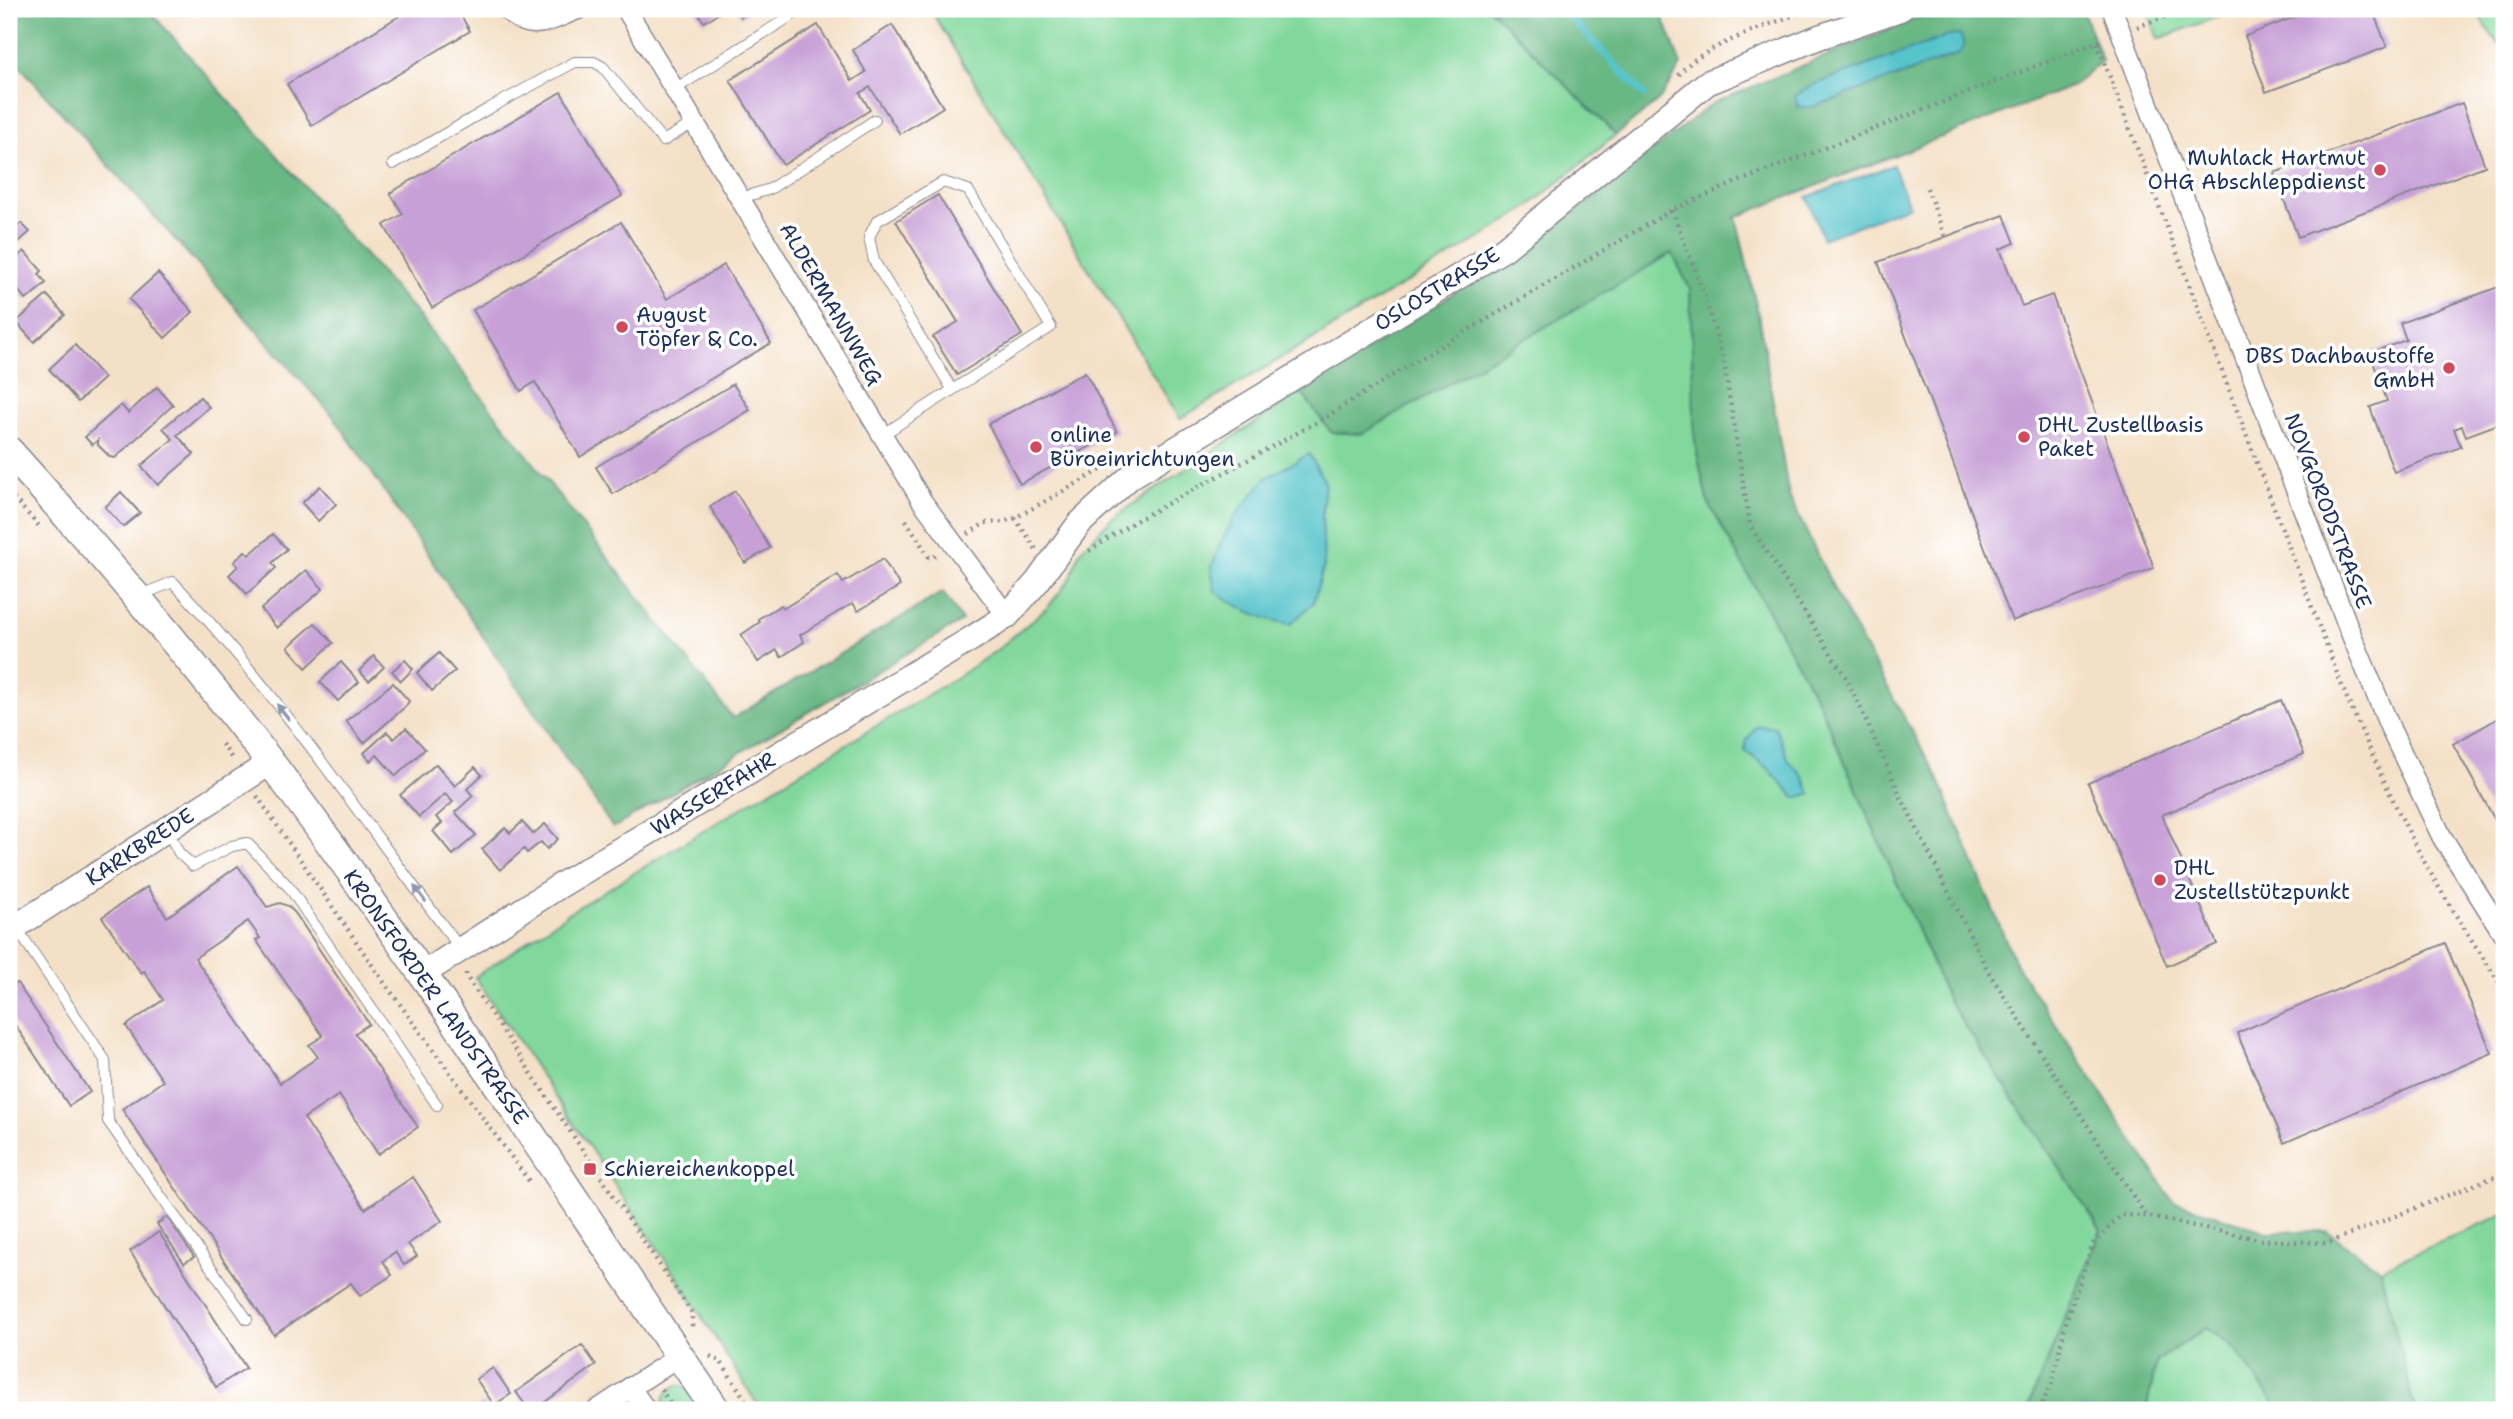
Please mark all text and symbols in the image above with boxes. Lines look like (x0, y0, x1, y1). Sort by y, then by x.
place label: Muhlack Hartmut OHG Abschleppdienst (2148, 144, 2366, 196)
marker: Muhlack Hartmut OHG Abschleppdienst (2372, 162, 2388, 178)
street label: ALDERMANNWEG (773, 218, 889, 391)
street label: OSLOSTRASSE (1369, 241, 1505, 337)
place label: August Töpfer & Co. (636, 301, 758, 353)
marker: August Töpfer & Co. (614, 319, 630, 335)
place label: DBS Dachbaustoffe GmbH (2245, 342, 2435, 394)
marker: DBS Dachbaustoffe GmbH (2441, 360, 2457, 376)
street label: NOVGORODSTRASSE (2278, 409, 2378, 613)
place label: DHL Zustellbasis Paket (2038, 411, 2204, 463)
place label: online Büroeinrichtungen (1050, 421, 1234, 473)
marker: DHL Zustellbasis Paket (2016, 429, 2032, 445)
marker: online Büroeinrichtungen (1028, 439, 1044, 455)
one-way arrow (276, 703, 291, 720)
street label: WASSERFAHR (646, 746, 780, 842)
street label: KARKBREDE (80, 802, 200, 892)
place label: DHL Zustellstützpunkt (2174, 854, 2350, 906)
street label: KRONSFORDER LANDSTRASSE (337, 864, 535, 1130)
marker: DHL Zustellstützpunkt (2152, 872, 2168, 888)
one-way arrow (413, 884, 427, 903)
place label: Schiereichenkoppel (604, 1155, 795, 1183)
marker: Schiereichenkoppel (582, 1161, 598, 1177)

